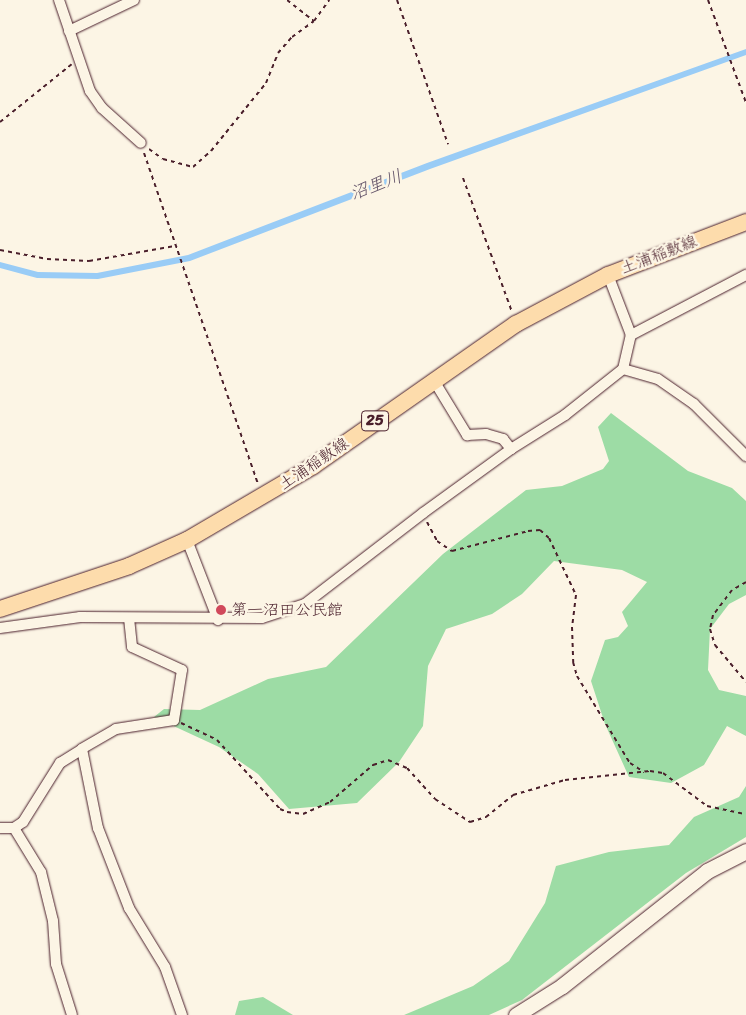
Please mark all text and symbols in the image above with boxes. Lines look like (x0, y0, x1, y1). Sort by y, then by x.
water label: 沼里川 (347, 165, 405, 205)
street label: 土浦稲敷線 (618, 232, 700, 278)
road number: 25 (360, 408, 390, 434)
street label: 土浦稲敷線 (275, 434, 353, 494)
place label: 第一沼田公民館 (231, 600, 343, 620)
marker: 第一沼田公民館 (215, 604, 227, 616)

